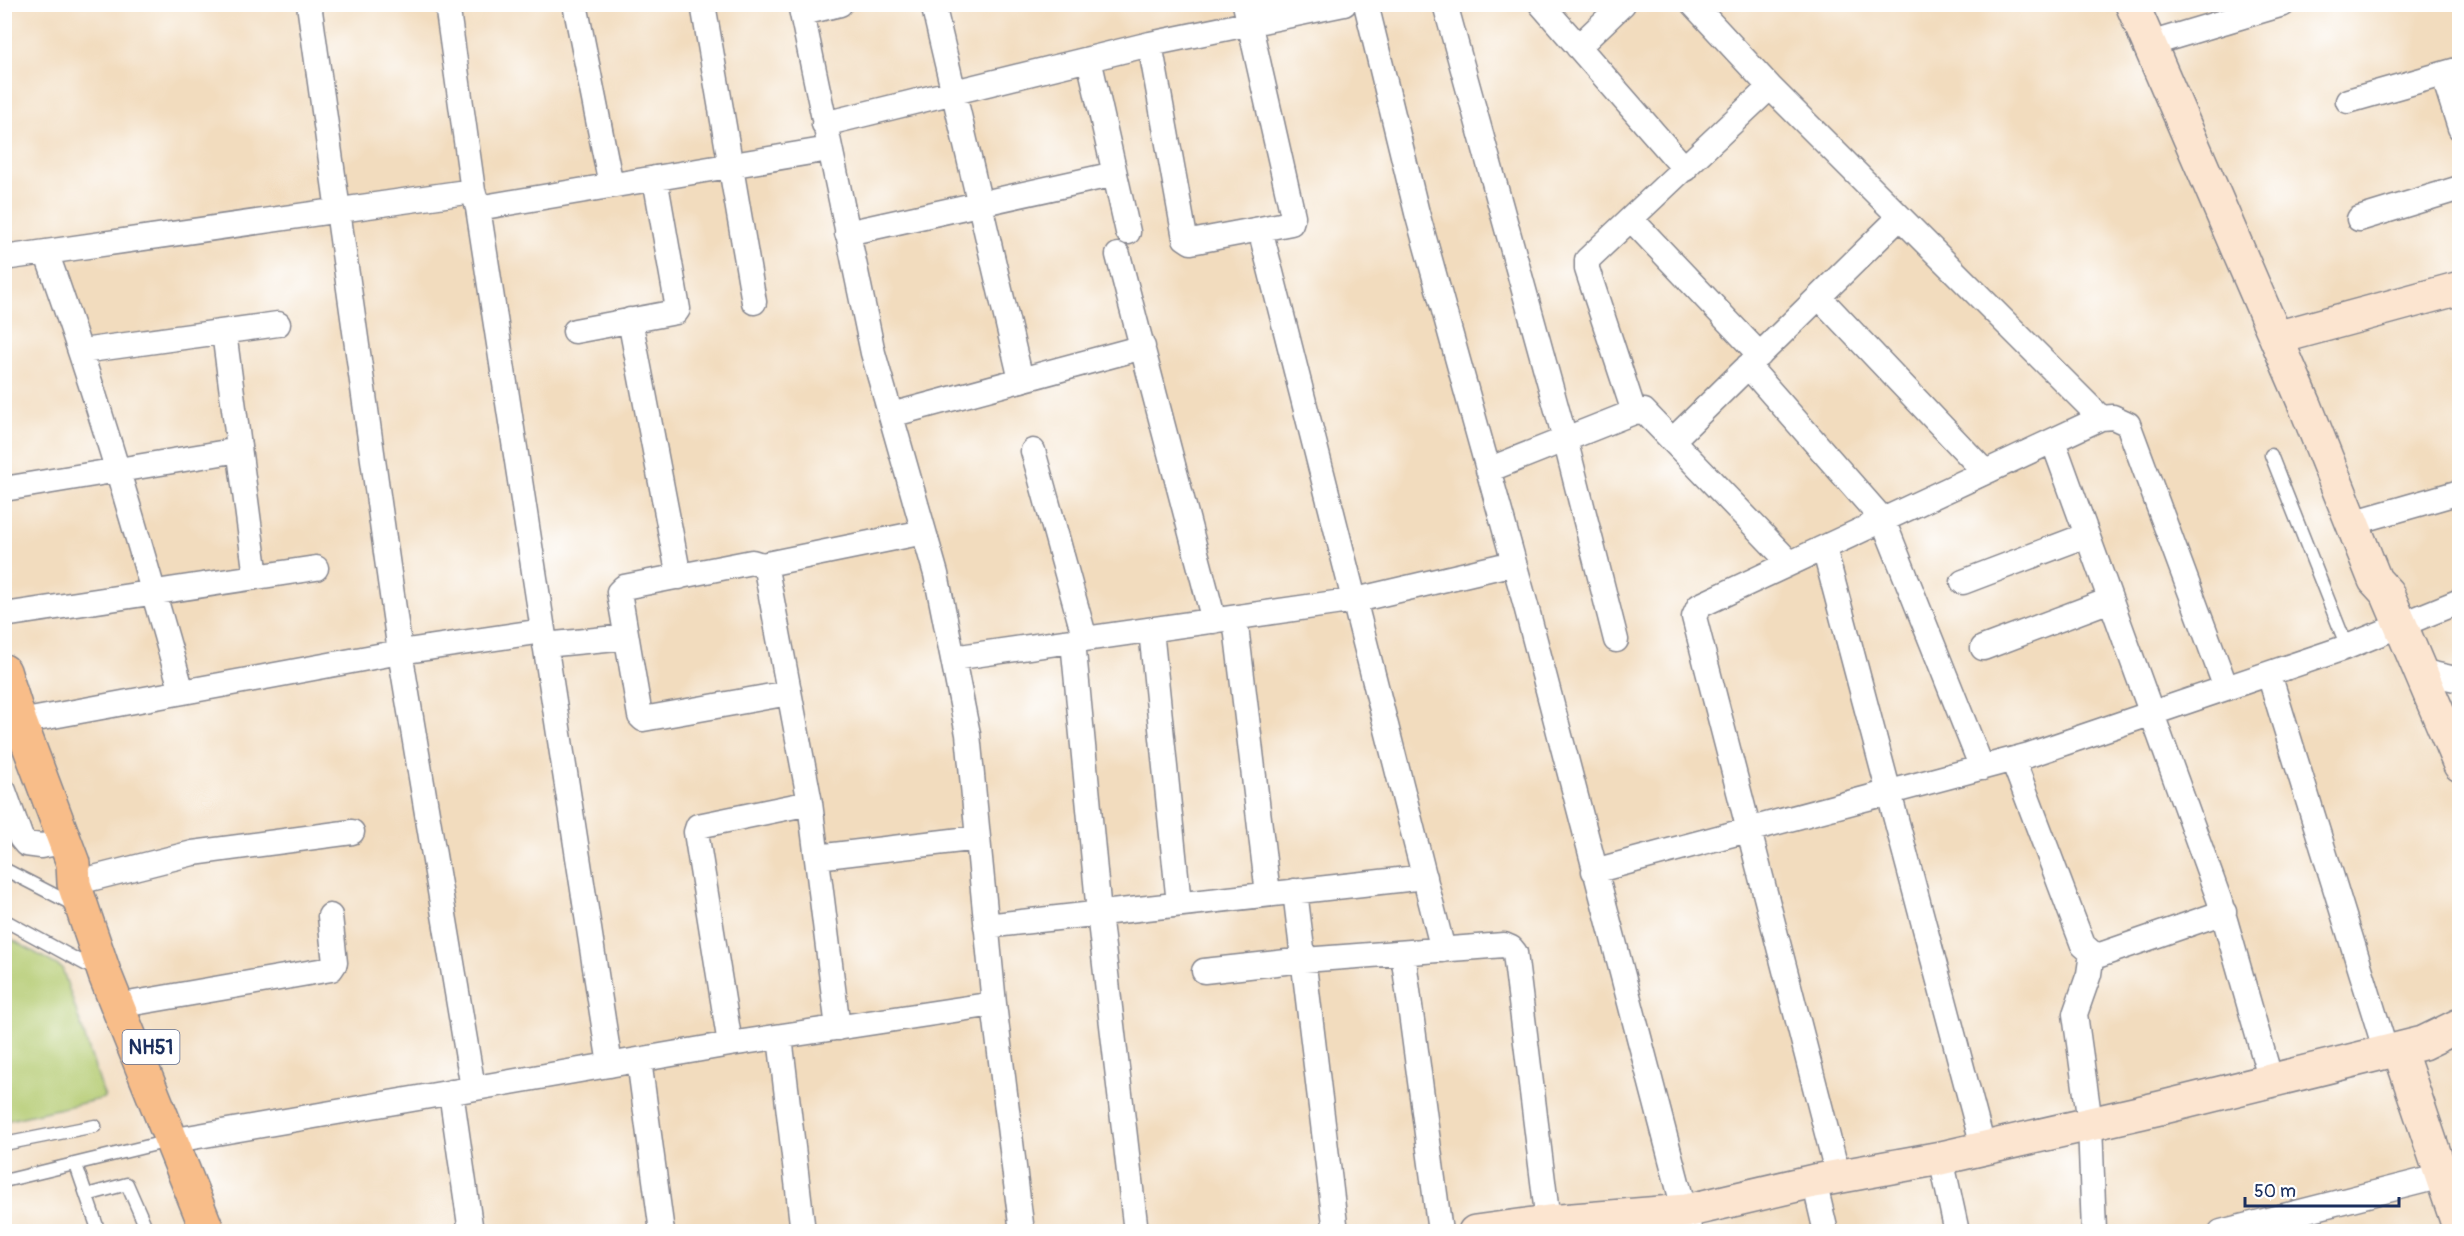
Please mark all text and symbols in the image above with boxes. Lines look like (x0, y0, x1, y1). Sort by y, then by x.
road number: NH51 (122, 1030, 180, 1064)
scale bar (2245, 1170, 2400, 1208)
text: 50 m (2254, 1180, 2296, 1203)

